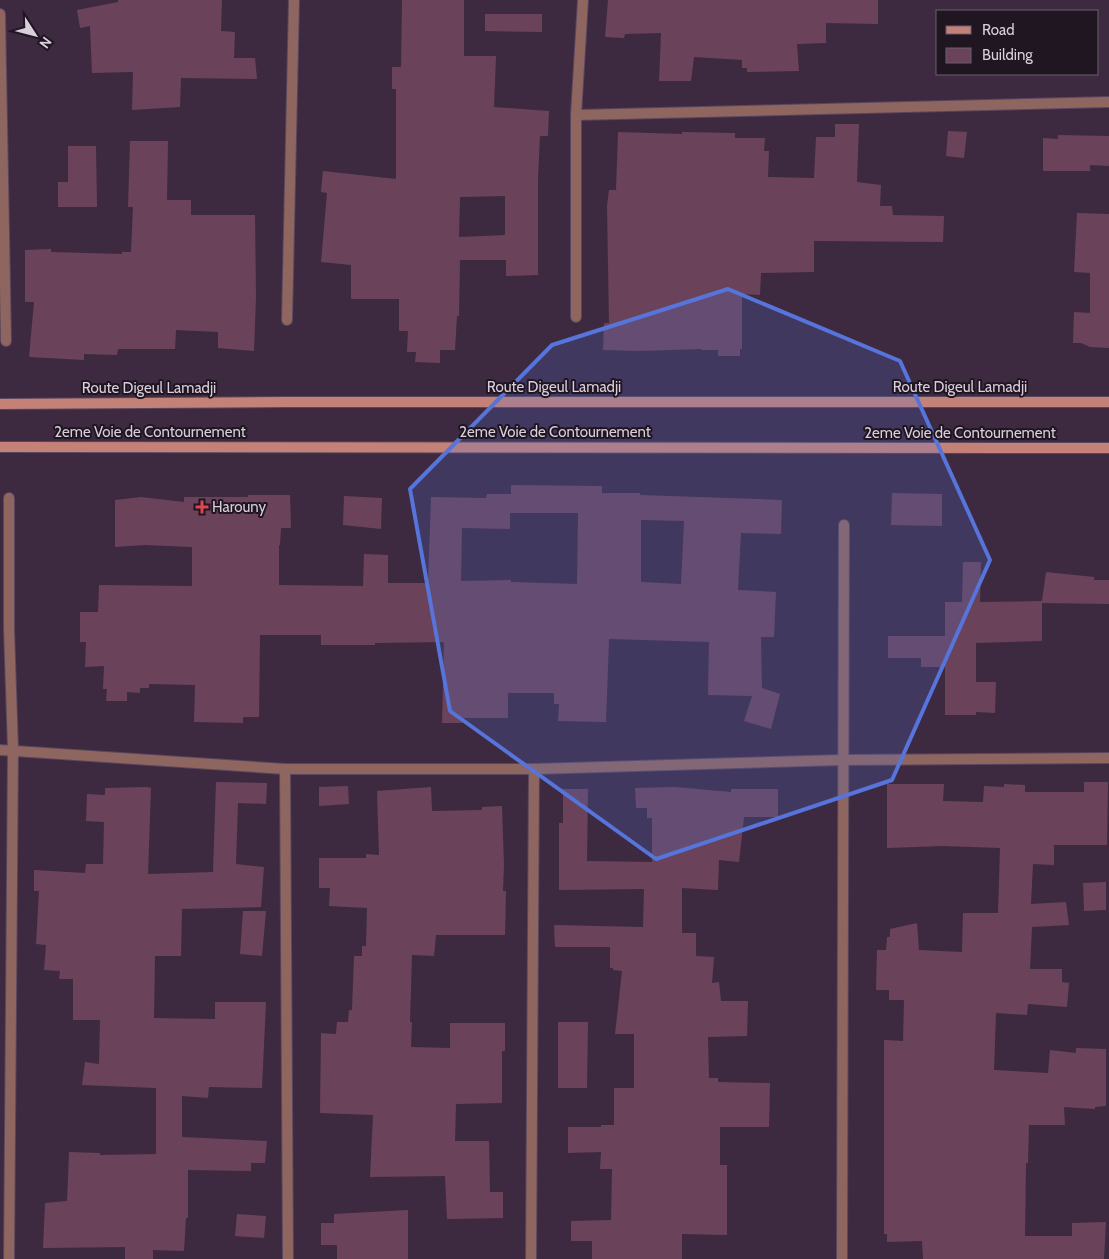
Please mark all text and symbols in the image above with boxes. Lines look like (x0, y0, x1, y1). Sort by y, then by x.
north arrow (10, 10, 60, 60)
legend (936, 10, 1099, 75)
text: Road (982, 21, 1015, 39)
text: N (35, 33, 56, 52)
text: Building (982, 46, 1033, 64)
street label: Route Digeul Lamadji (487, 378, 621, 396)
street label: Route Digeul Lamadji (893, 378, 1027, 396)
street label: Route Digeul Lamadji (82, 379, 216, 397)
street label: 2eme Voie de Contournement (54, 423, 246, 441)
street label: 2eme Voie de Contournement (459, 423, 651, 441)
street label: 2eme Voie de Contournement (864, 424, 1056, 442)
place label: Harouny (212, 498, 266, 516)
marker: Harouny (196, 501, 208, 513)

